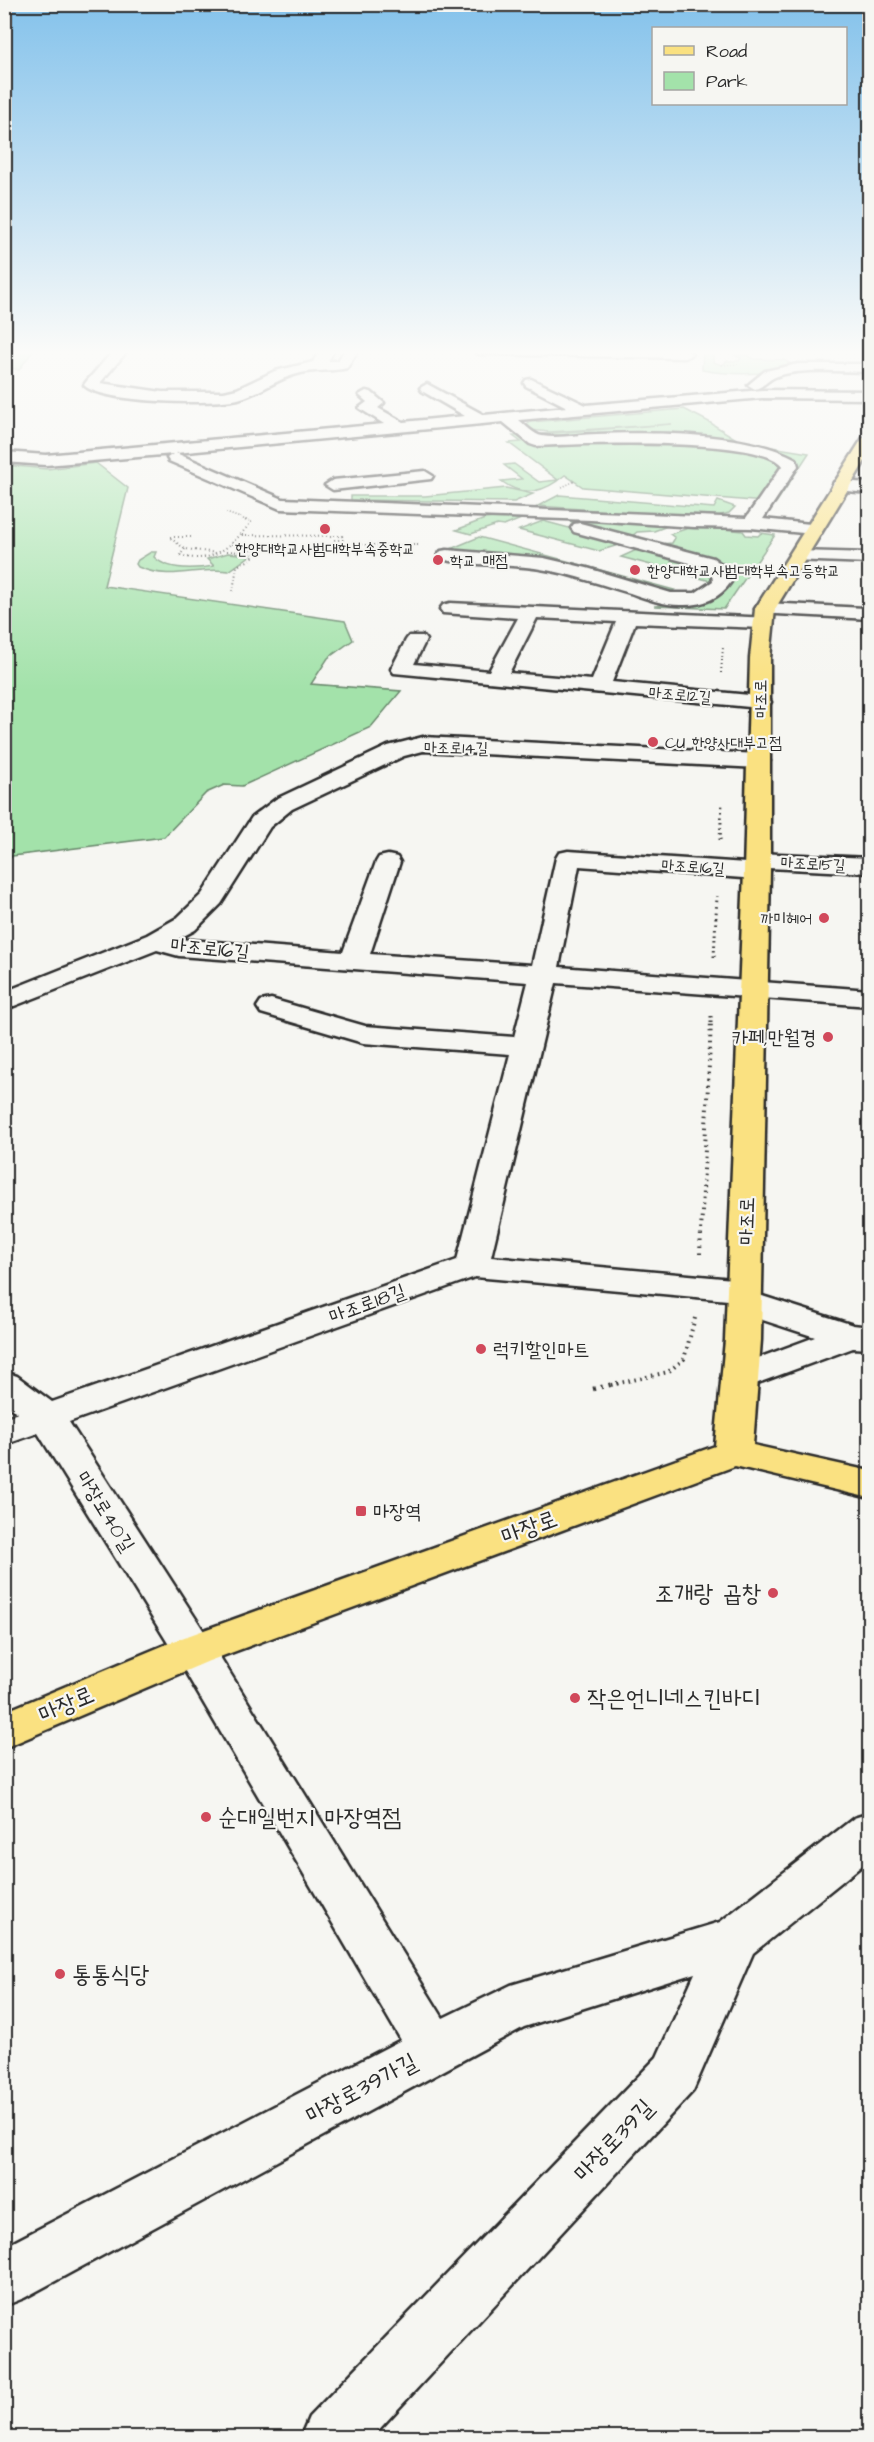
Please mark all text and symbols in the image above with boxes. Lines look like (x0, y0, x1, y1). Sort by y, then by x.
legend (652, 27, 847, 105)
text: Road (706, 39, 747, 64)
text: Park (706, 69, 748, 94)
marker: 한양대학교사범대학부속중학교 (318, 522, 332, 536)
place label: 한양대학교사범대학부속중학교 (235, 538, 415, 560)
place label: 학교 매점 (450, 550, 508, 572)
marker: 학교 매점 (431, 553, 445, 567)
place label: 한양대학교사범대학부속고등학교 (647, 560, 840, 582)
marker: 한양대학교사범대학부속고등학교 (628, 563, 642, 577)
street label: 마조로 (750, 680, 772, 718)
street label: 마조로12길 (648, 681, 712, 709)
place label: CU 한양사대부고점 (665, 732, 782, 754)
marker: CU 한양사대부고점 (646, 735, 660, 749)
street label: 마조로14길 (424, 736, 489, 760)
street label: 마조로15길 (780, 851, 846, 877)
street label: 마조로16길 (660, 854, 726, 880)
place label: 까미헤어 (761, 908, 812, 930)
marker: 까미헤어 (817, 911, 831, 925)
street label: 마조로16길 (169, 931, 251, 967)
place label: 카페,만월경 (732, 1024, 816, 1052)
marker: 카페,만월경 (821, 1030, 835, 1044)
street label: 마조로 (732, 1196, 762, 1246)
street label: 마조로18길 (325, 1277, 410, 1331)
place label: 럭키할인마트 (493, 1336, 590, 1364)
marker: 럭키할인마트 (474, 1342, 488, 1356)
street label: 마장로40길 (69, 1466, 141, 1557)
place label: 마장역 (373, 1498, 421, 1526)
street label: 마장로 (496, 1502, 562, 1554)
marker: 마장역 (354, 1504, 368, 1518)
place label: 조개랑 곱창 (655, 1577, 761, 1611)
marker: 조개랑 곱창 (766, 1586, 780, 1600)
street label: 마장로 (33, 1678, 100, 1732)
place label: 작은언니네스킨바디 (587, 1682, 761, 1716)
marker: 작은언니네스킨바디 (568, 1691, 582, 1705)
place label: 순대일번지 마장역점 (218, 1801, 401, 1835)
marker: 순대일번지 마장역점 (199, 1810, 213, 1824)
place label: 통통식당 (72, 1958, 149, 1992)
marker: 통통식당 (53, 1967, 67, 1981)
street label: 마장로39가길 (299, 2045, 424, 2133)
street label: 마장로39길 (566, 2092, 662, 2190)

